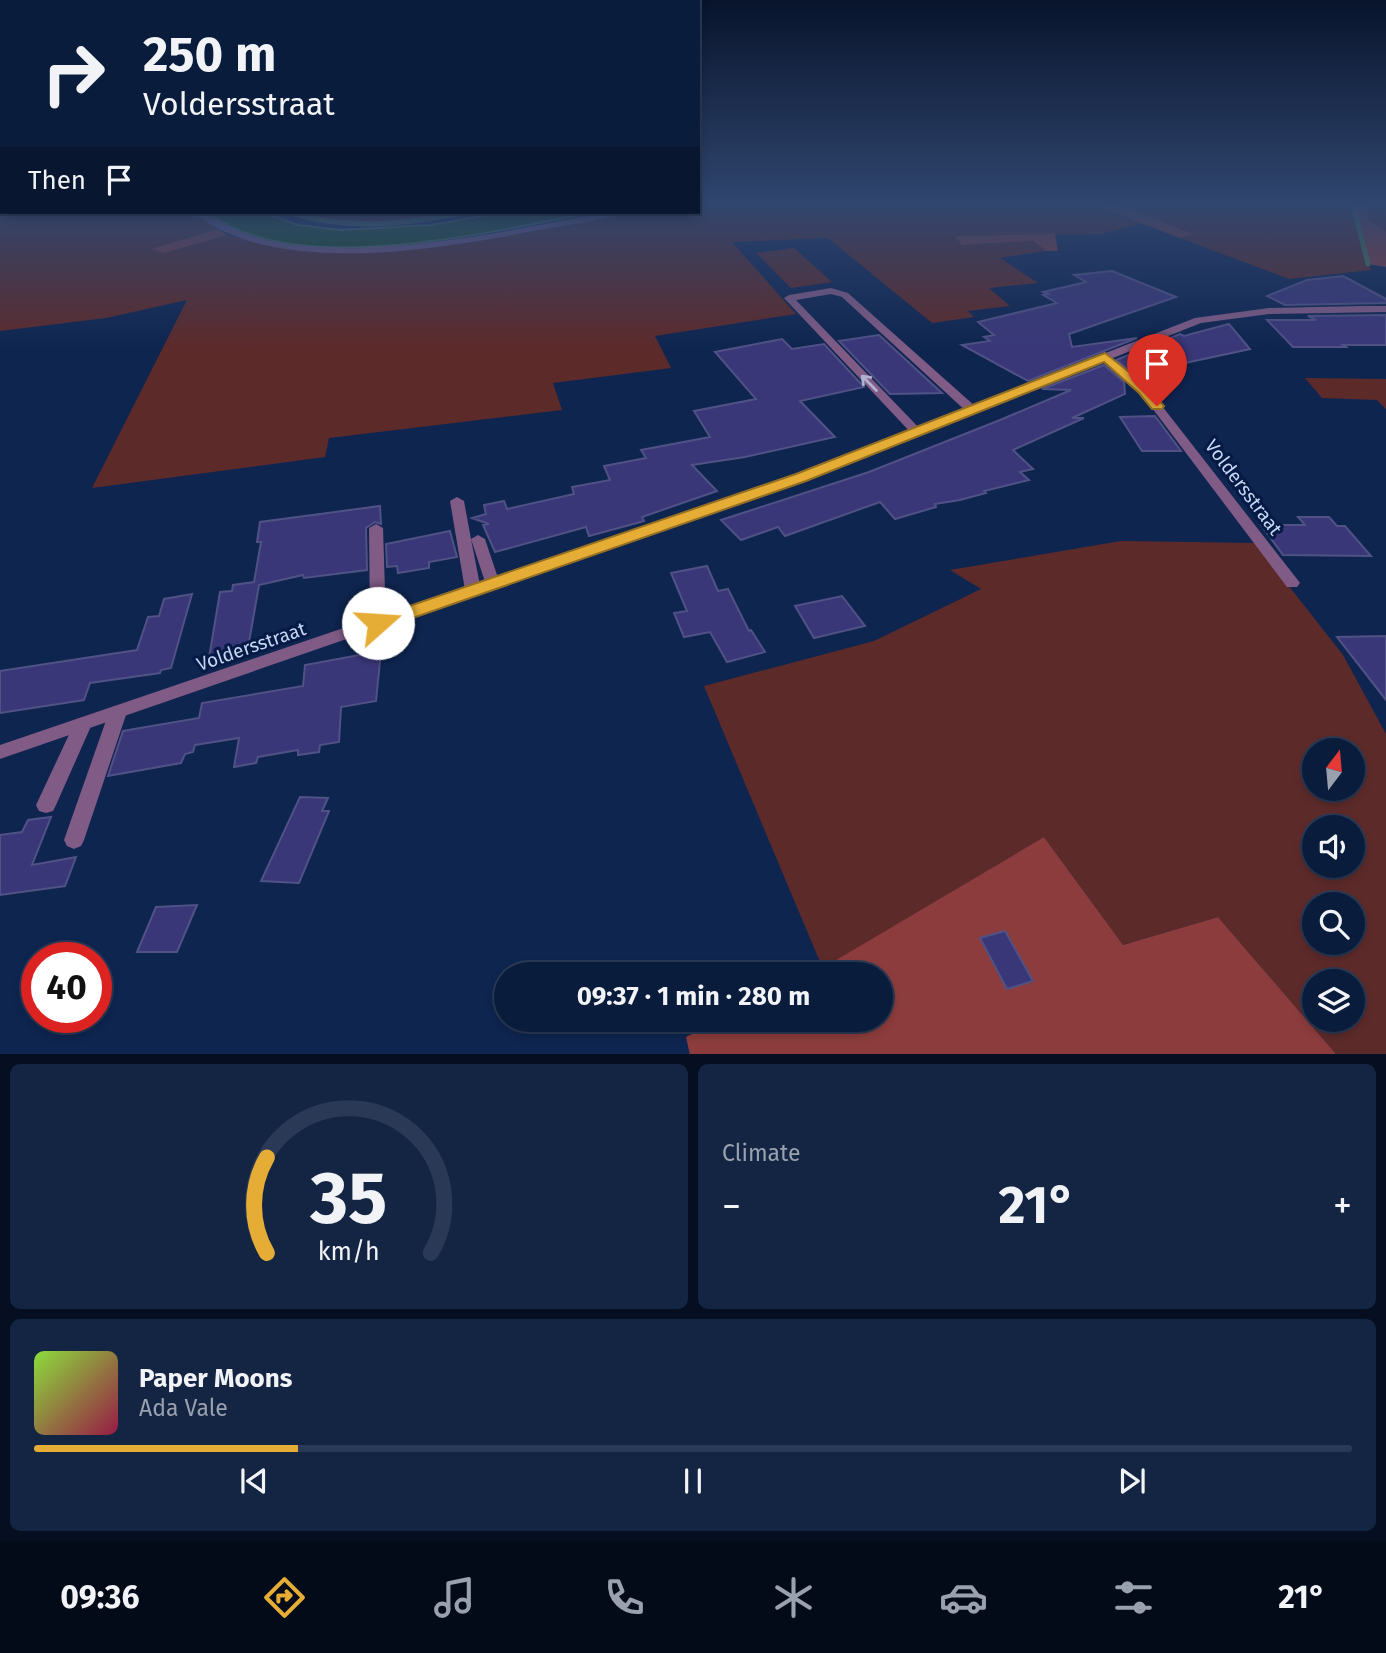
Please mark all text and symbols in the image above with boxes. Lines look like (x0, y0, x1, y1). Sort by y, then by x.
text: 250 m (143, 25, 276, 84)
icon: right (28, 28, 119, 119)
text: Voldersstraat (143, 85, 335, 123)
icon: arrive (100, 161, 138, 199)
text: Then (28, 165, 86, 196)
pin (1127, 334, 1187, 406)
icon: arrive (1138, 345, 1176, 383)
one-way arrow (860, 375, 877, 392)
street label: Voldersstraat (1200, 435, 1287, 540)
position arrow (341, 586, 415, 660)
street label: Voldersstraat (194, 617, 309, 676)
north arrow (1302, 738, 1365, 802)
map controls (1302, 738, 1365, 1032)
button: sound (1302, 815, 1365, 878)
button: search (1302, 892, 1365, 955)
speed limit sign: 40 (21, 942, 112, 1033)
button: layers (1302, 969, 1365, 1032)
text: 09:37 · 1 min · 280 m (577, 981, 810, 1012)
text: Climate (722, 1139, 801, 1167)
text: 35 (310, 1155, 387, 1242)
text: 21° (999, 1174, 1076, 1237)
text: − (722, 1183, 741, 1229)
text: + (1333, 1183, 1352, 1229)
text: km/h (318, 1236, 380, 1266)
text: Paper Moons (139, 1363, 292, 1394)
text: Ada Vale (139, 1394, 228, 1422)
icon: previous (235, 1462, 273, 1500)
icon: pause (674, 1462, 712, 1500)
icon: next (1113, 1462, 1151, 1500)
icon: directions (260, 1573, 309, 1622)
icon: music (430, 1573, 479, 1622)
icon: phone (600, 1573, 649, 1622)
icon: climate (769, 1573, 818, 1622)
icon: car (939, 1573, 988, 1622)
icon: filters (1109, 1573, 1158, 1622)
text: 09:36 (60, 1578, 140, 1616)
text: 21° (1278, 1578, 1326, 1616)

